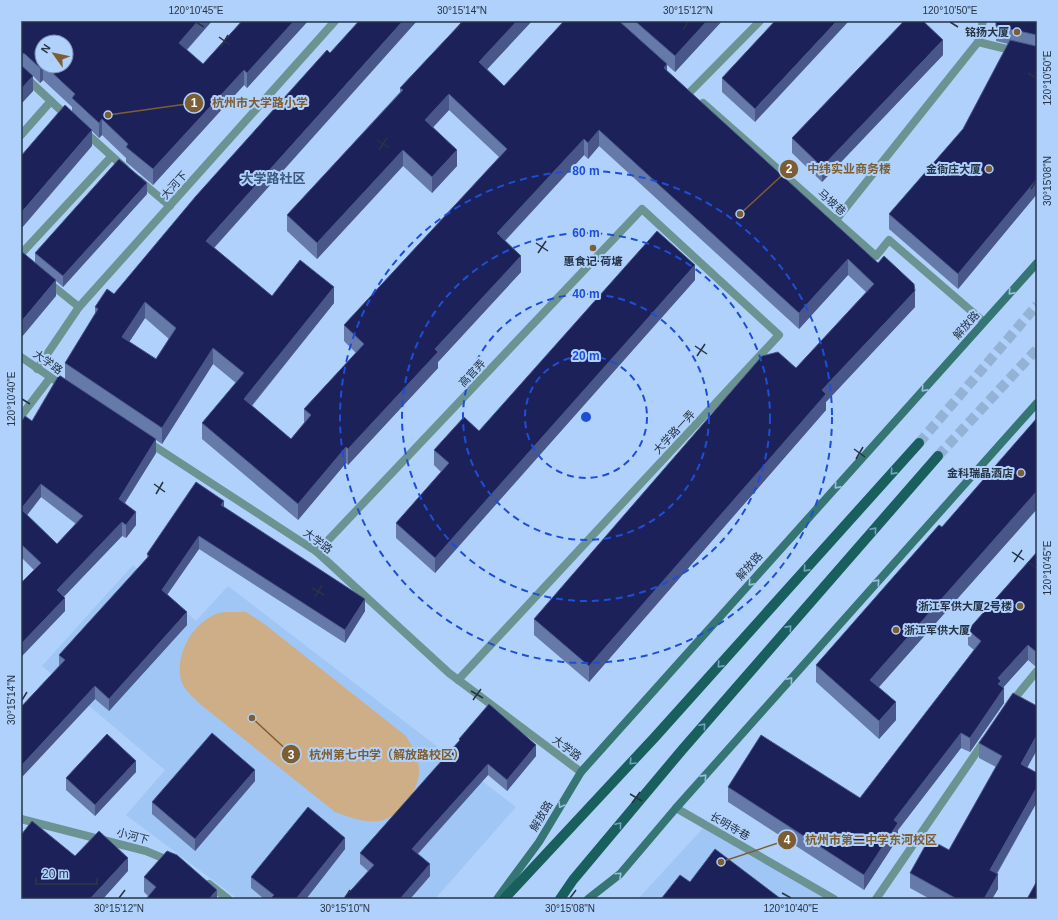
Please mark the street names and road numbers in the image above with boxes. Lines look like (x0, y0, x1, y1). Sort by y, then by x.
street label: 大河下 (159, 169, 189, 201)
street label: 马坡巷 (816, 187, 848, 217)
street label: 解放路 (951, 309, 981, 341)
street label: 大学路 (31, 348, 65, 376)
street label: 高官弄 (456, 357, 488, 389)
street label: 大学路一弄 (651, 408, 697, 456)
street label: 大学路 (301, 526, 335, 556)
street label: 解放路 (734, 550, 764, 582)
street label: 大学路 (550, 733, 584, 763)
street label: 解放路 (527, 799, 555, 833)
street label: 长明寺巷 (708, 810, 752, 842)
street label: 小河下 (116, 826, 150, 846)

